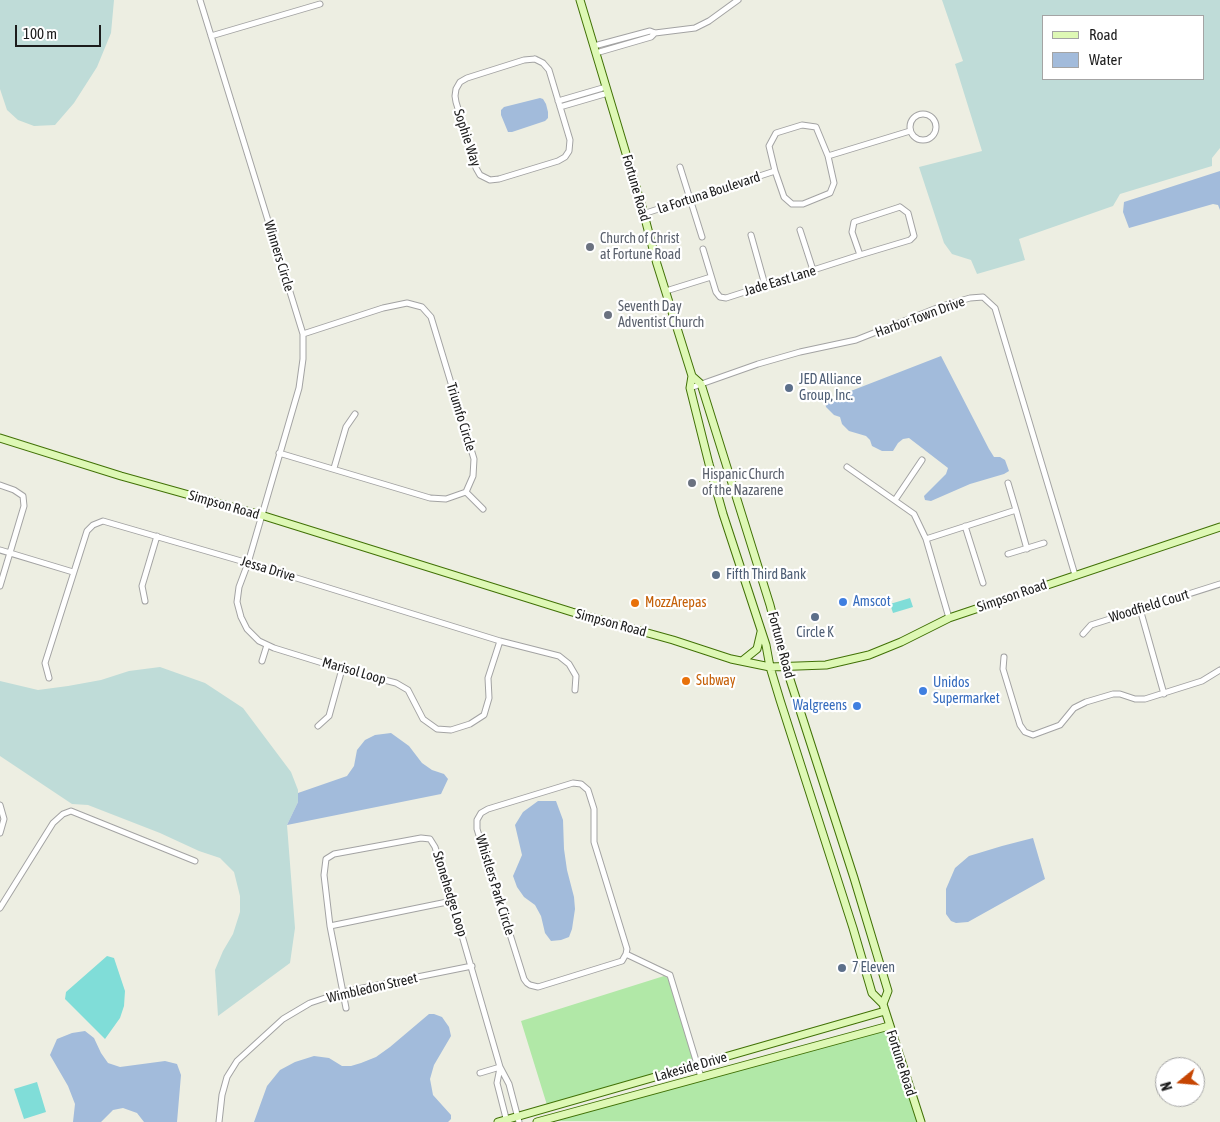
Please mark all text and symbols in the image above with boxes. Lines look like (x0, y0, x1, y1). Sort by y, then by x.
scale bar (18, 15, 104, 47)
legend (1042, 15, 1205, 80)
text: 100 m (23, 25, 57, 42)
text: Road (1089, 26, 1118, 43)
text: Water (1089, 51, 1122, 68)
street label: Sophie Way (450, 107, 484, 169)
street label: Fortune Road (618, 153, 654, 223)
street label: la Fortuna Boulevard (656, 169, 762, 217)
street label: Winners Circle (260, 219, 298, 293)
place label: Church of Christ at Fortune Road (600, 231, 681, 264)
marker: Church of Christ at Fortune Road (584, 241, 596, 253)
street label: Jade East Lane (742, 262, 818, 300)
street label: Harbor Town Drive (873, 293, 967, 341)
place label: Seventh Day Adventist Church (618, 299, 704, 332)
marker: Seventh Day Adventist Church (602, 309, 614, 321)
place label: JED Alliance Group, Inc. (799, 372, 862, 404)
street label: Triumfo Circle (443, 381, 479, 453)
marker: JED Alliance Group, Inc. (783, 382, 795, 394)
place label: Hispanic Church of the Nazarene (702, 467, 785, 500)
marker: Hispanic Church of the Nazarene (686, 477, 698, 489)
street label: Simpson Road (187, 487, 261, 523)
street label: Jessa Drive (239, 553, 297, 585)
place label: Fifth Third Bank (726, 567, 806, 583)
marker: Fifth Third Bank (710, 569, 722, 581)
street label: Simpson Road (975, 576, 1049, 616)
street label: Woodfield Court (1107, 586, 1191, 626)
place label: Amscot (853, 594, 891, 610)
place label: MozzArepas (645, 595, 706, 611)
marker: Amscot (837, 596, 849, 608)
marker: MozzArepas (629, 597, 641, 609)
street label: Simpson Road (574, 605, 648, 641)
street label: Fortune Road (764, 610, 798, 680)
marker: Circle K (809, 611, 821, 623)
place label: Circle K (796, 625, 834, 641)
street label: Marisol Loop (320, 654, 388, 688)
place label: Subway (696, 673, 736, 689)
marker: Subway (680, 675, 692, 687)
place label: Unidos Supermarket (933, 675, 1000, 708)
marker: Unidos Supermarket (917, 685, 929, 697)
place label: Walgreens (793, 698, 847, 714)
marker: Walgreens (851, 700, 863, 712)
street label: Whistlers Park Circle (472, 833, 518, 937)
street label: Stonehedge Loop (429, 849, 471, 939)
place label: 7 Eleven (852, 960, 895, 976)
marker: 7 Eleven (836, 962, 848, 974)
street label: Wimbledon Street (325, 969, 419, 1007)
street label: Fortune Road (882, 1028, 920, 1098)
street label: Lakeside Drive (653, 1049, 729, 1085)
north arrow (1155, 1057, 1205, 1107)
text: N (1158, 1080, 1175, 1092)

